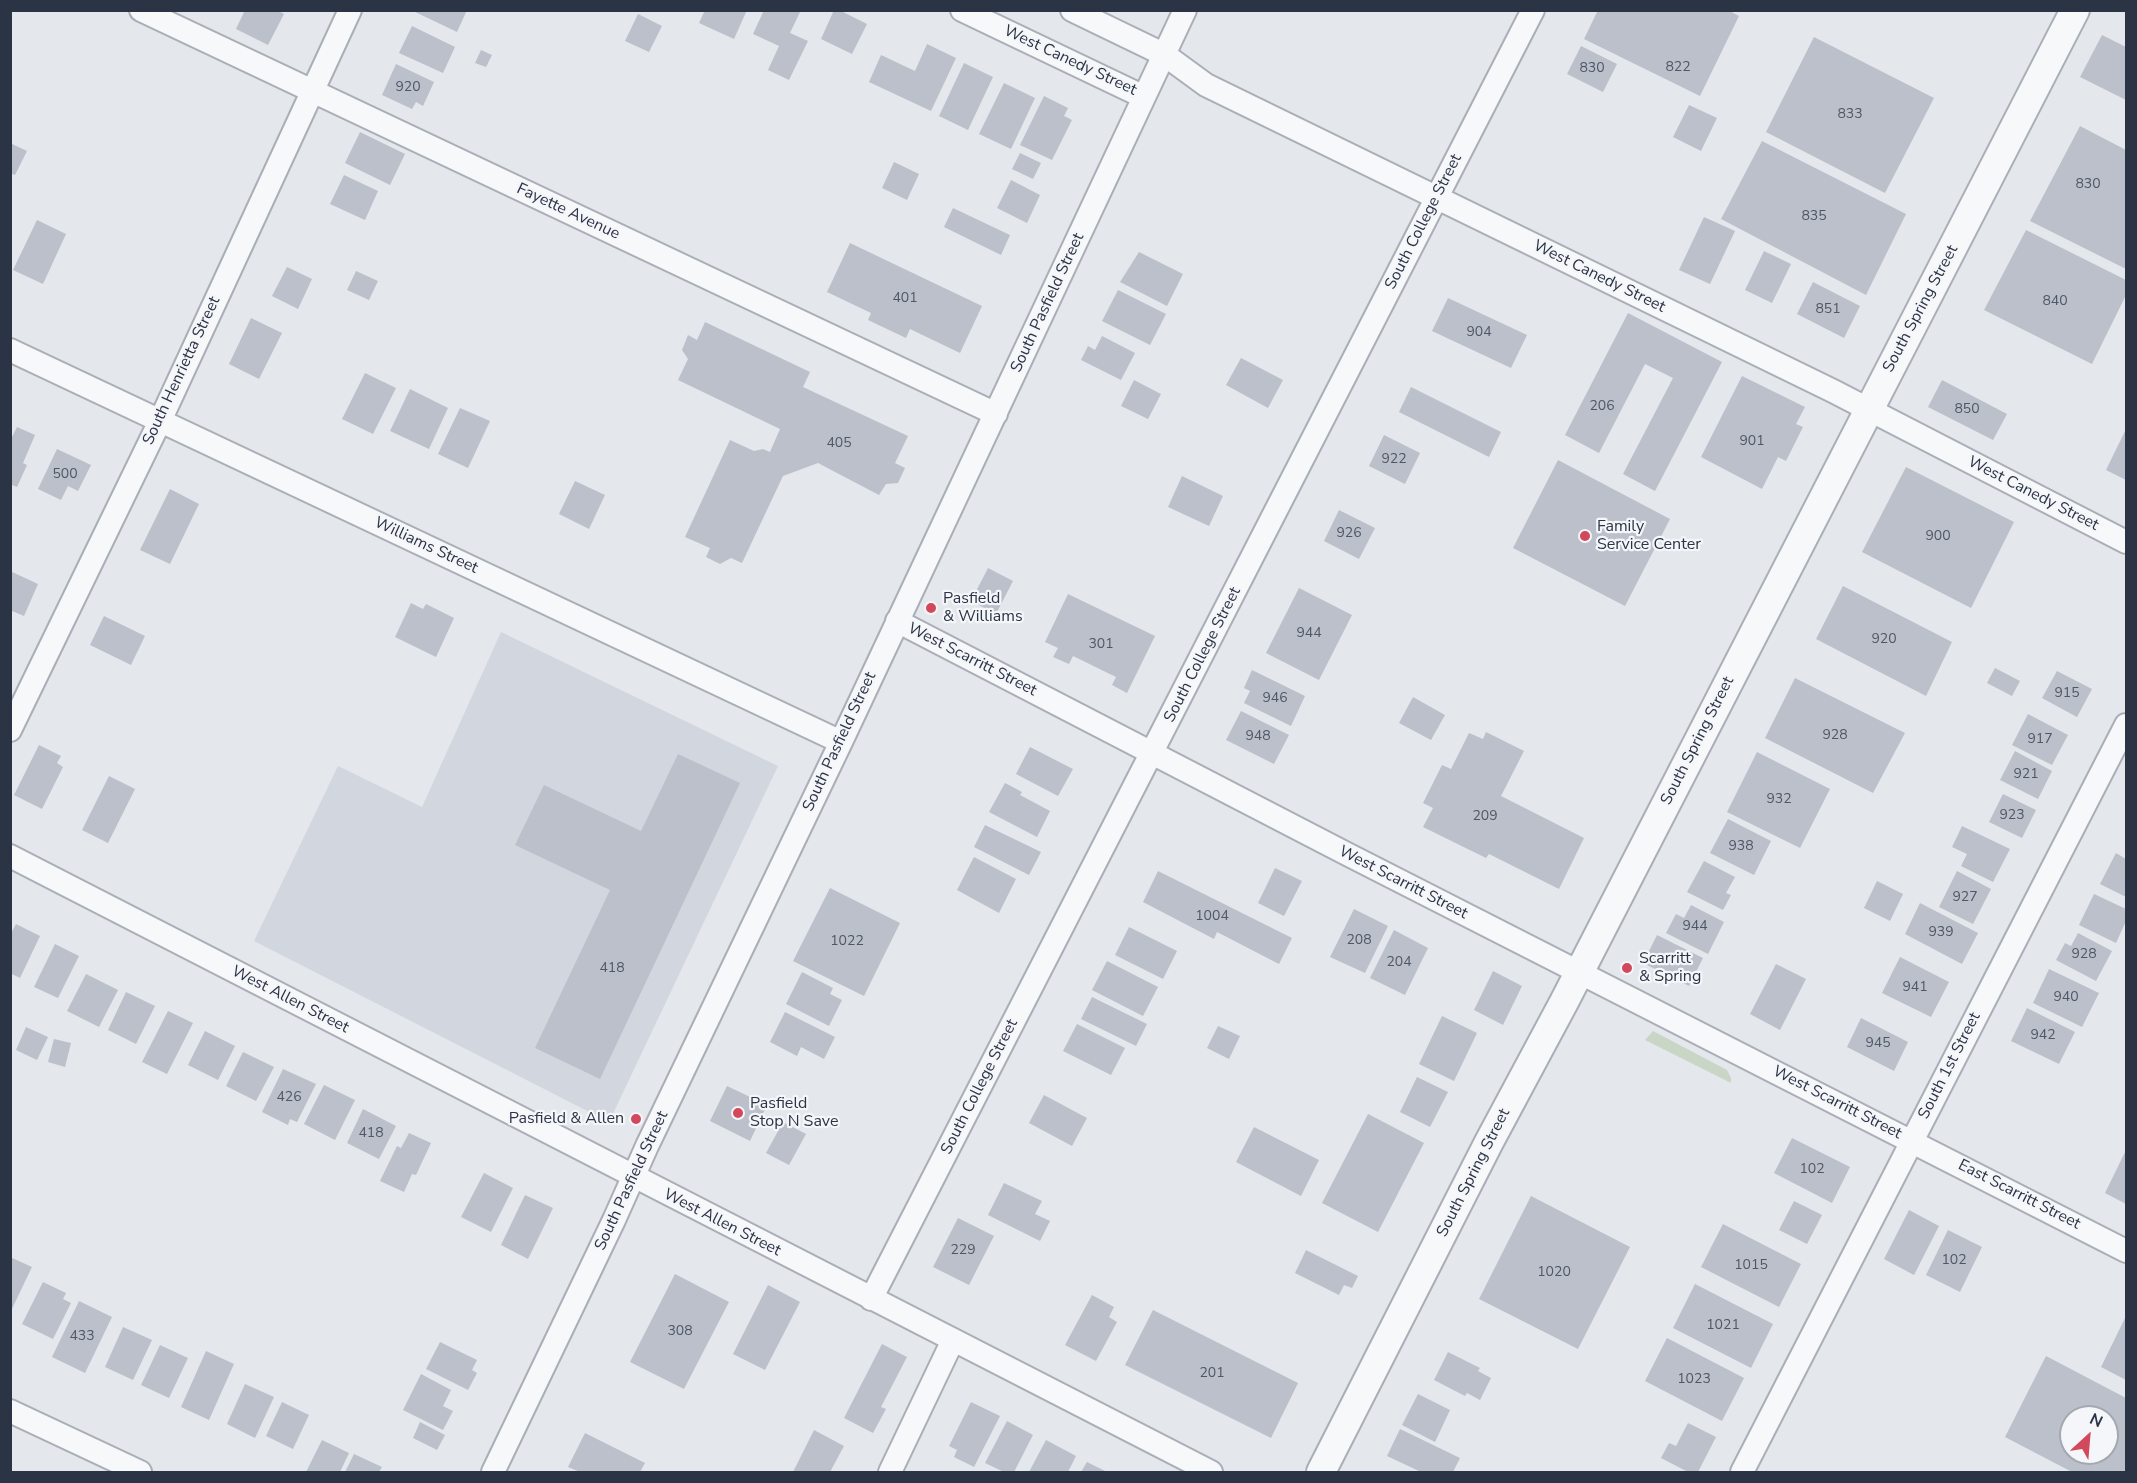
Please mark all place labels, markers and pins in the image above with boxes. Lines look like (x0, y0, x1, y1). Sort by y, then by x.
place label: Family Service Center (1597, 517, 1701, 555)
marker: Family Service Center (1578, 529, 1592, 543)
place label: Pasfield & Williams (943, 589, 1023, 627)
marker: Pasfield & Williams (924, 601, 938, 615)
place label: Scarritt & Spring (1639, 949, 1701, 987)
marker: Scarritt & Spring (1620, 961, 1634, 975)
place label: Pasfield Stop N Save (750, 1094, 838, 1132)
marker: Pasfield Stop N Save (731, 1106, 745, 1120)
place label: Pasfield & Allen (509, 1109, 624, 1129)
marker: Pasfield & Allen (629, 1112, 643, 1126)

